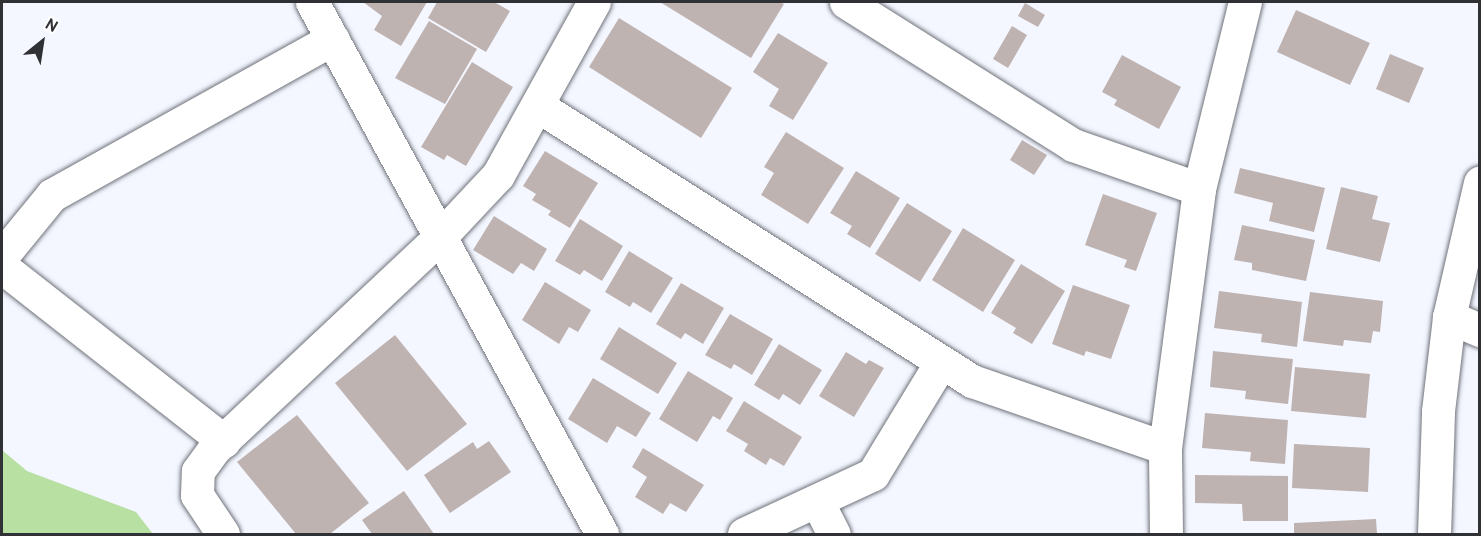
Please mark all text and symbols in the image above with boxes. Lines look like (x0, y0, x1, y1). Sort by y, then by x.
north arrow (12, 12, 72, 72)
text: N (41, 15, 61, 38)

